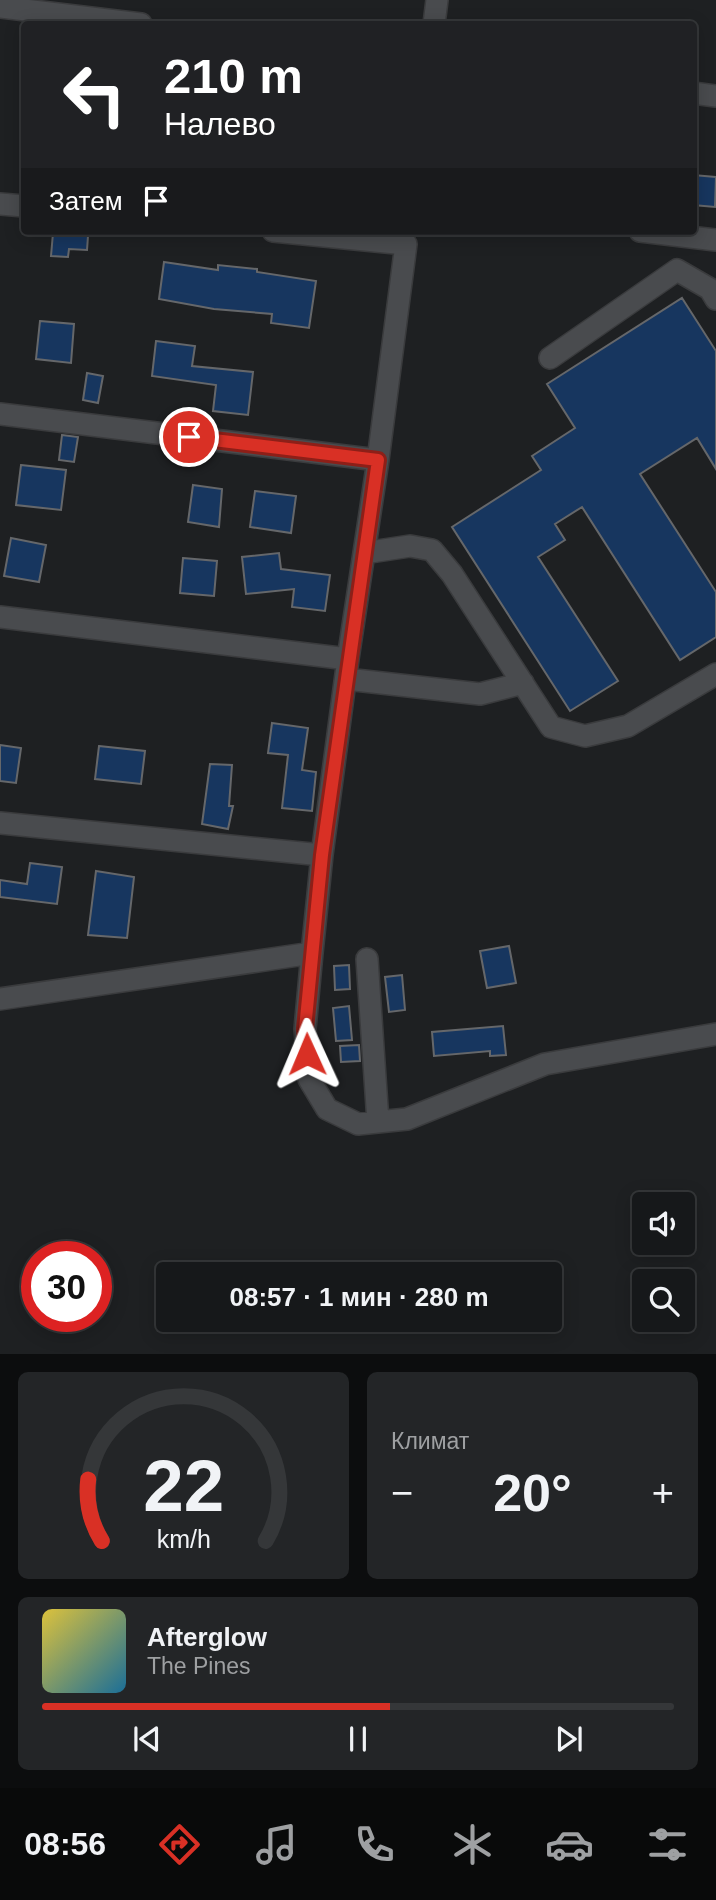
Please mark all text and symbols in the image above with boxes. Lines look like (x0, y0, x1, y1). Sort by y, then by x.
icon: left (49, 49, 140, 140)
text: 210 m (164, 49, 303, 103)
text: Налево (164, 106, 276, 142)
icon: arrive (137, 182, 175, 220)
text: Затем (49, 186, 123, 216)
pin (159, 407, 219, 467)
icon: arrive (170, 418, 208, 456)
position arrow (270, 1017, 344, 1091)
map controls (632, 1192, 695, 1332)
button: sound (632, 1192, 695, 1255)
speed limit sign: 30 (21, 1241, 112, 1332)
button: search (632, 1269, 695, 1332)
text: 08:57 · 1 мин · 280 m (229, 1282, 489, 1312)
text: Климат (391, 1428, 469, 1454)
text: 22 (143, 1446, 224, 1527)
text: 20° (493, 1464, 572, 1522)
text: − (391, 1472, 413, 1514)
text: + (652, 1472, 674, 1514)
text: km/h (156, 1525, 211, 1553)
text: Afterglow (147, 1622, 267, 1652)
text: The Pines (147, 1653, 251, 1679)
icon: previous (128, 1720, 166, 1758)
icon: pause (339, 1720, 377, 1758)
icon: next (550, 1720, 588, 1758)
icon: directions (155, 1820, 204, 1869)
icon: music (252, 1820, 301, 1869)
icon: phone (350, 1820, 399, 1869)
icon: climate (448, 1820, 497, 1869)
icon: car (545, 1820, 594, 1869)
icon: filters (643, 1820, 692, 1869)
text: 08:56 (24, 1826, 106, 1862)

